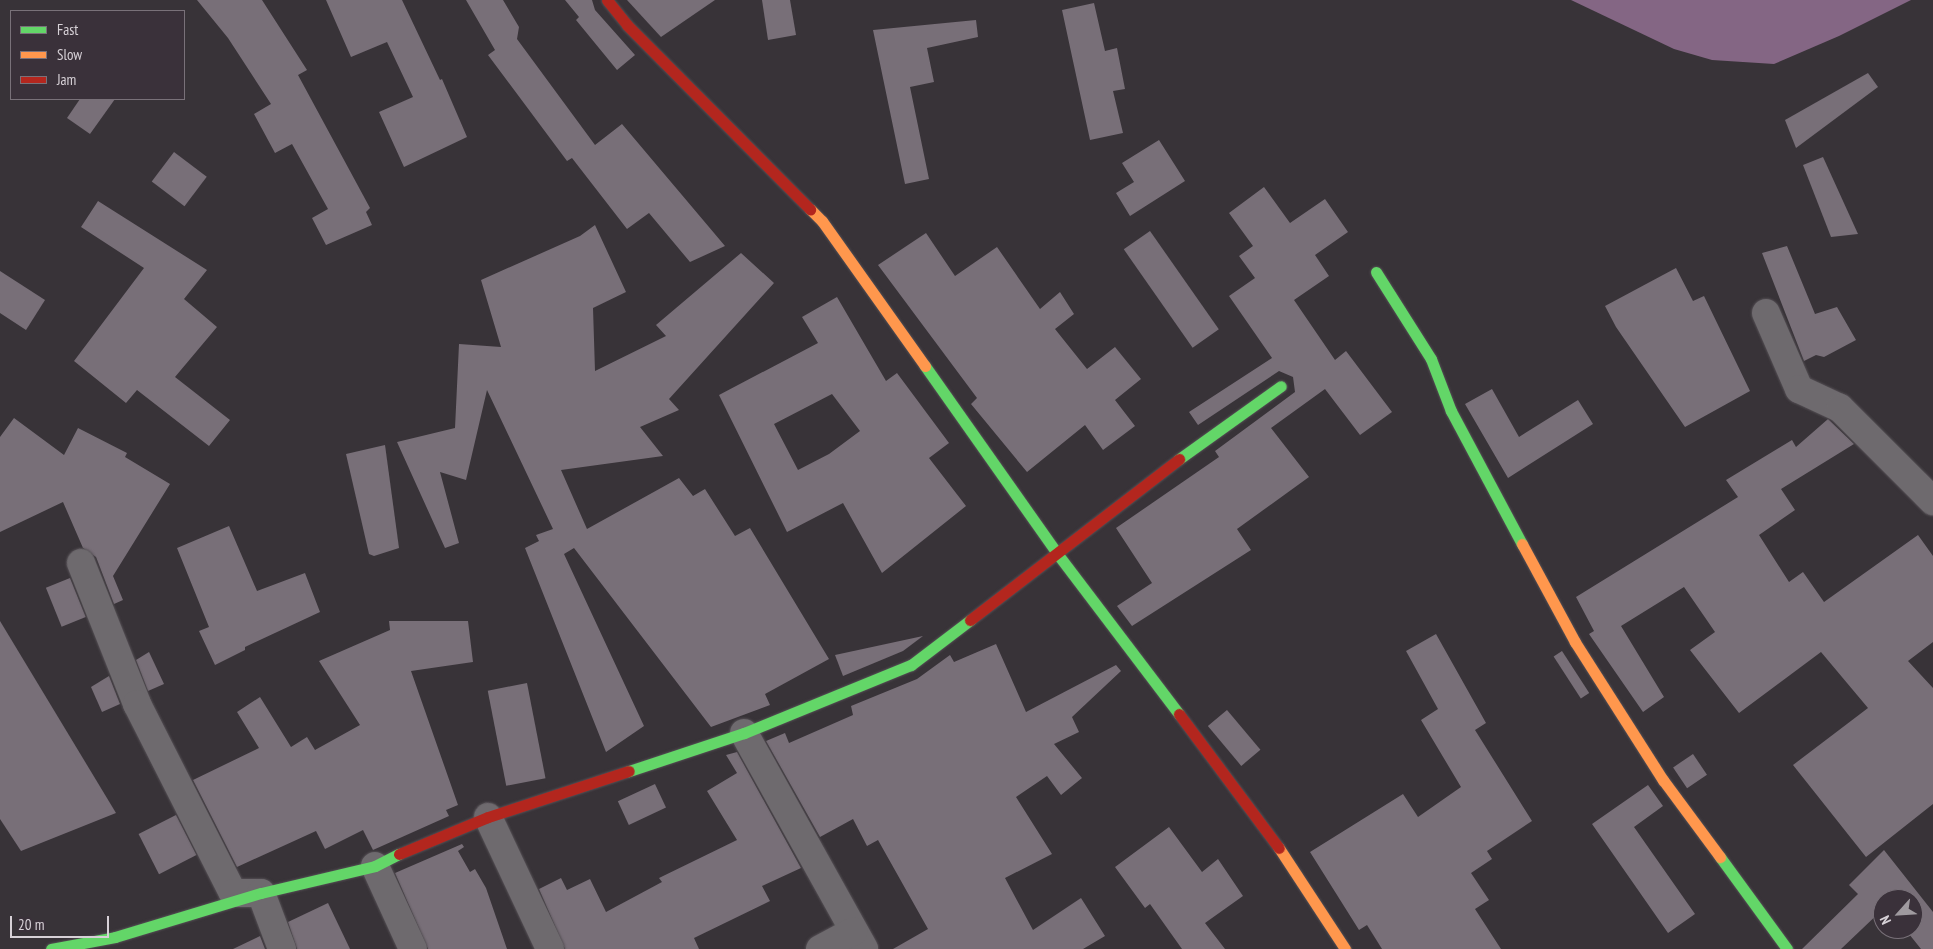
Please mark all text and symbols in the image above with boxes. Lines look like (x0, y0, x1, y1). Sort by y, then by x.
legend (10, 10, 185, 100)
text: Fast (57, 20, 78, 39)
text: Slow (57, 45, 82, 64)
text: Jam (57, 70, 76, 89)
north arrow (1873, 889, 1923, 939)
scale bar (12, 906, 111, 938)
text: N (1876, 913, 1895, 927)
text: 20 m (18, 915, 44, 934)

